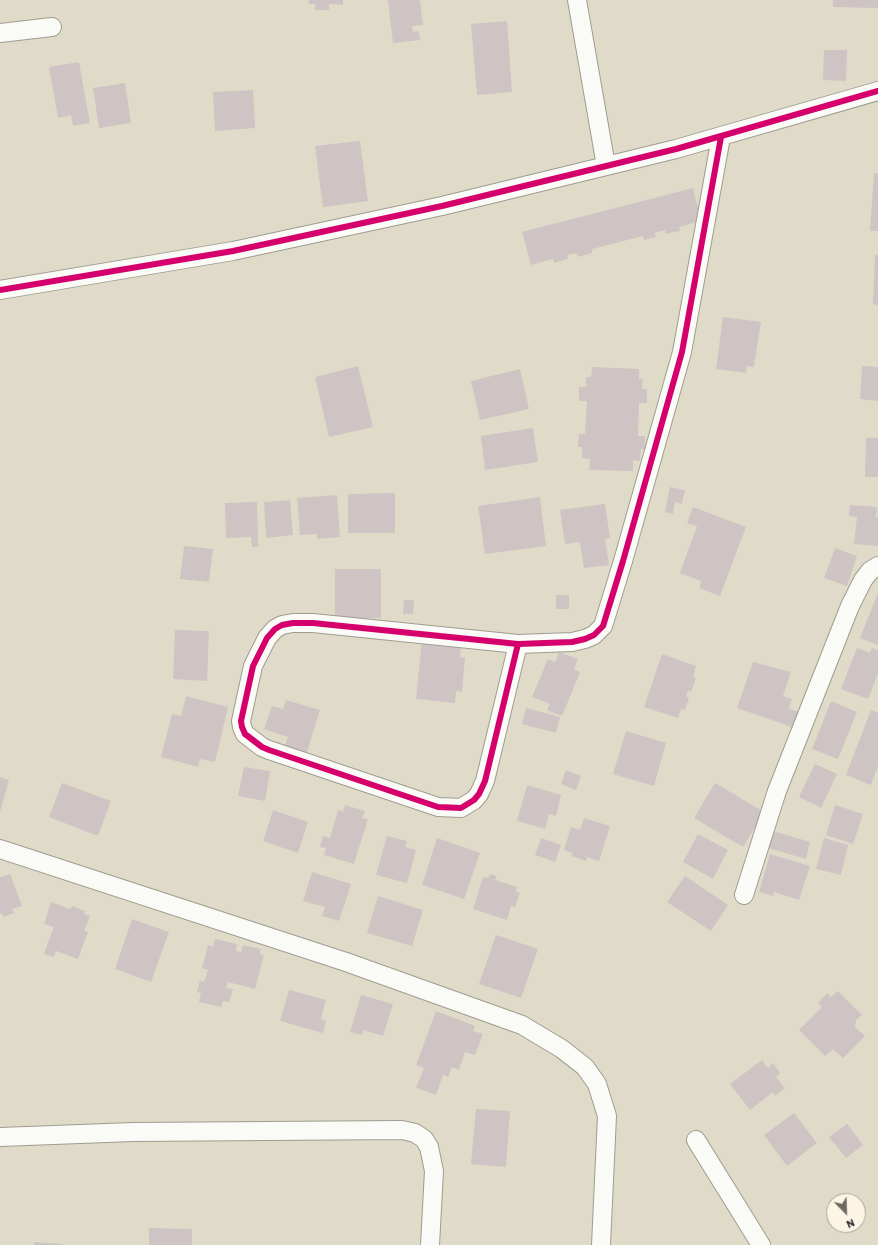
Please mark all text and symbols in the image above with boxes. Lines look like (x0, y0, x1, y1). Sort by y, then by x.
north arrow (826, 1193, 866, 1233)
text: N (845, 1216, 856, 1231)

